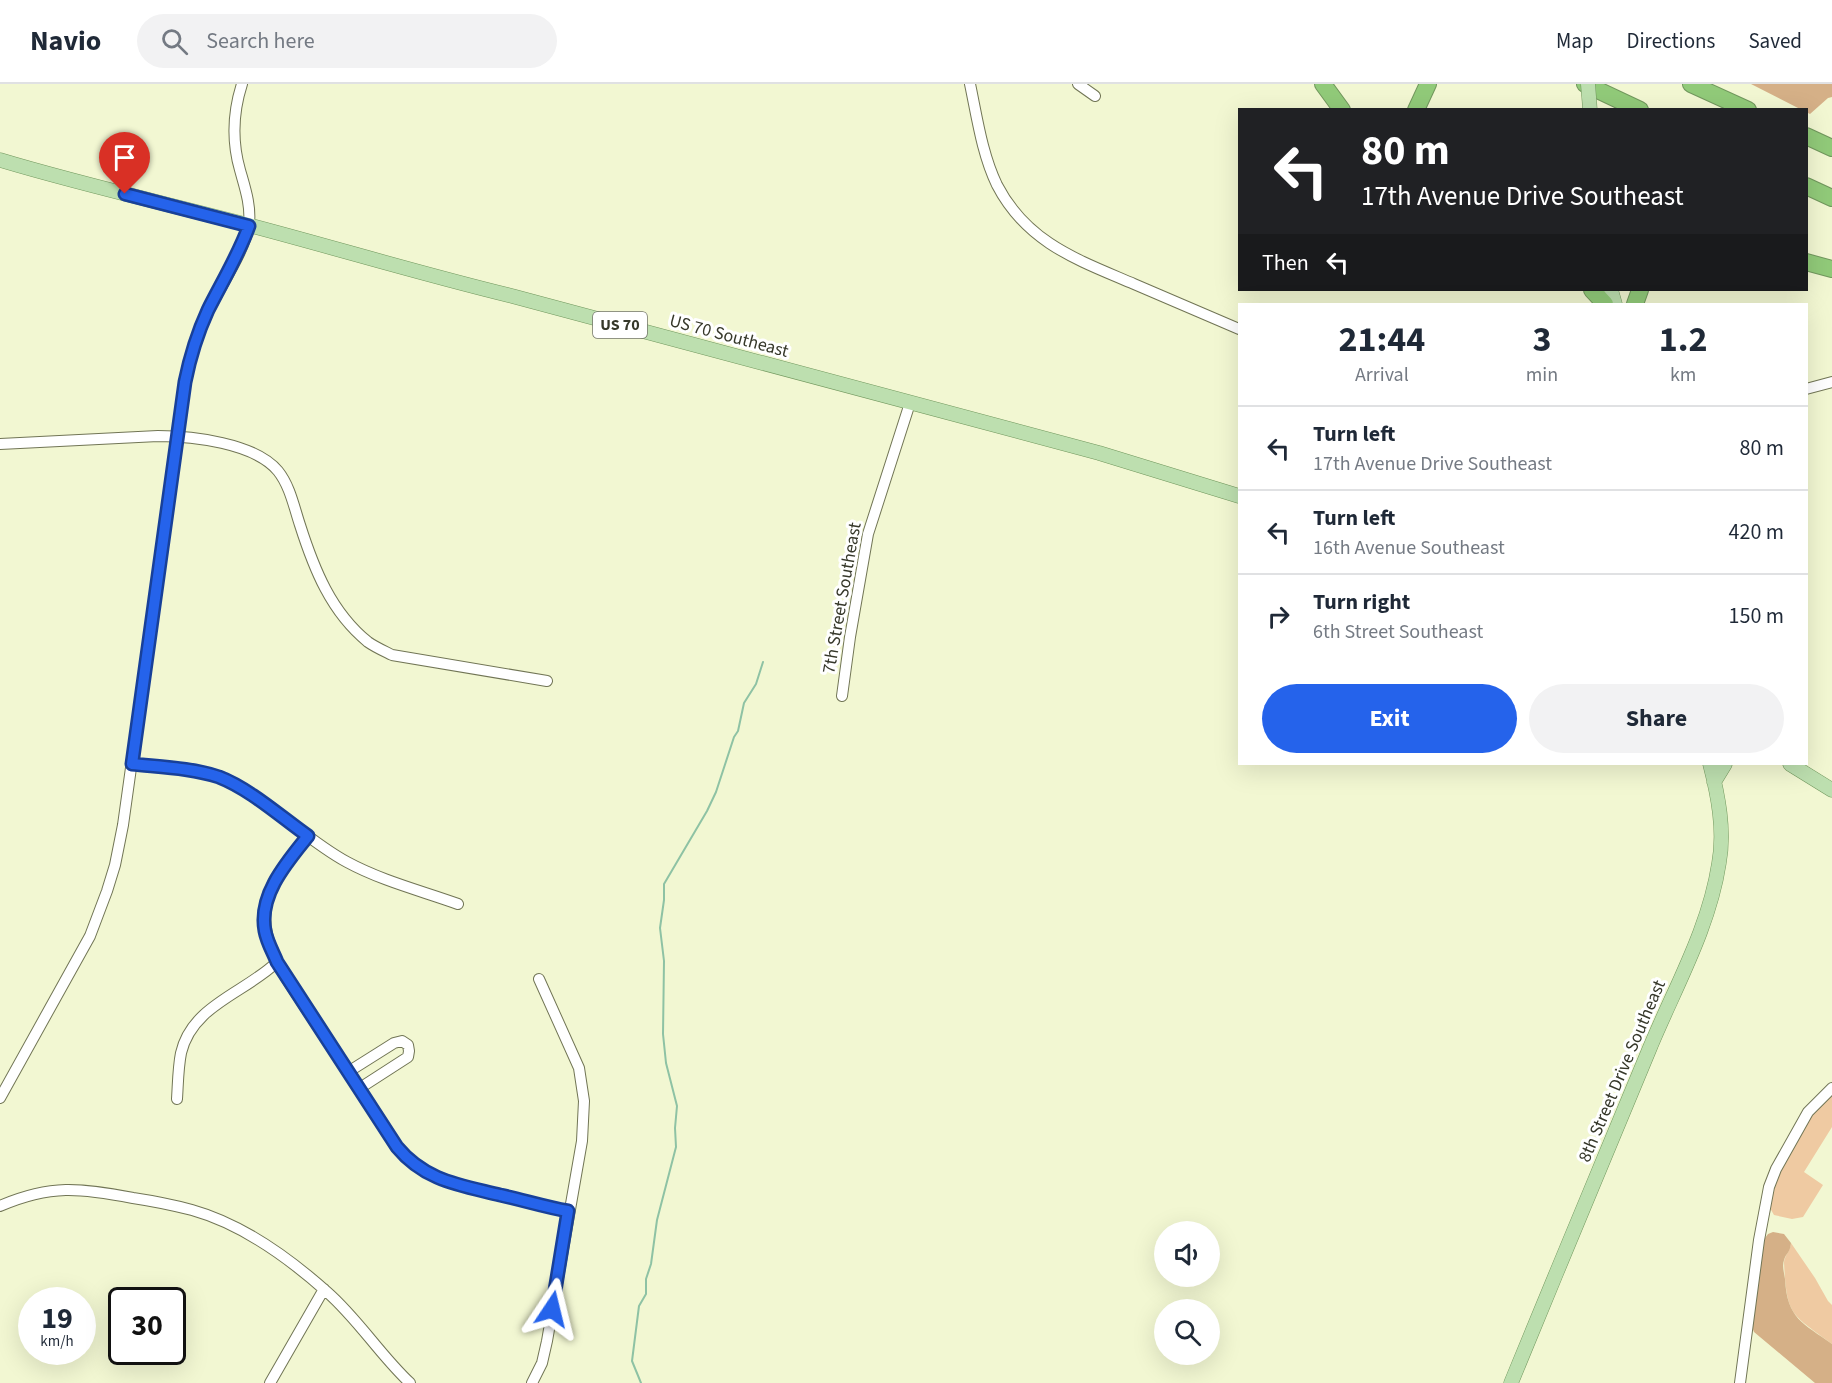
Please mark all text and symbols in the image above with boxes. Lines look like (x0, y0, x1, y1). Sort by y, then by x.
search box (137, 14, 557, 68)
text: Navio (30, 21, 101, 61)
icon: search (158, 25, 191, 58)
text: Search here (206, 25, 315, 57)
text: Map (1556, 26, 1594, 56)
text: Directions (1627, 26, 1715, 56)
text: Saved (1748, 26, 1802, 56)
text: 80 m (1361, 121, 1450, 181)
pin (99, 132, 150, 194)
icon: left (1262, 132, 1340, 210)
icon: arrive (108, 141, 141, 174)
text: 17th Avenue Drive Southeast (1361, 177, 1684, 216)
icon: left (1321, 246, 1354, 279)
text: Then (1262, 247, 1309, 279)
street label: US 70 Southeast (667, 308, 791, 364)
road number: US 70 (593, 312, 647, 338)
text: 21:44 (1338, 314, 1425, 365)
text: 3 (1533, 314, 1552, 365)
text: 1.2 (1659, 314, 1708, 365)
text: Arrival (1355, 361, 1409, 389)
text: min (1526, 361, 1558, 389)
text: km (1670, 361, 1696, 389)
text: Turn left (1313, 418, 1395, 450)
icon: left (1262, 432, 1295, 465)
text: 80 m (1739, 432, 1784, 464)
text: 17th Avenue Drive Southeast (1313, 450, 1552, 478)
text: Turn left (1313, 502, 1395, 534)
icon: left (1262, 516, 1295, 549)
text: 420 m (1729, 516, 1784, 548)
street label: 7th Street Southeast (816, 520, 868, 676)
text: 16th Avenue Southeast (1313, 534, 1505, 562)
text: Turn right (1313, 586, 1410, 618)
icon: right (1262, 600, 1295, 633)
text: 150 m (1729, 600, 1784, 632)
text: 6th Street Southeast (1313, 618, 1483, 646)
button: Exit (1262, 684, 1517, 753)
button: Share (1529, 684, 1784, 753)
street label: 8th Street Drive Southeast (1572, 976, 1672, 1166)
map controls (1154, 1221, 1220, 1365)
button: sound (1154, 1221, 1220, 1287)
position arrow (520, 1277, 584, 1341)
speed limit sign: 30 (108, 1287, 186, 1365)
text: 19 (41, 1297, 73, 1340)
button: search (1154, 1299, 1220, 1365)
text: km/h (40, 1331, 74, 1352)

